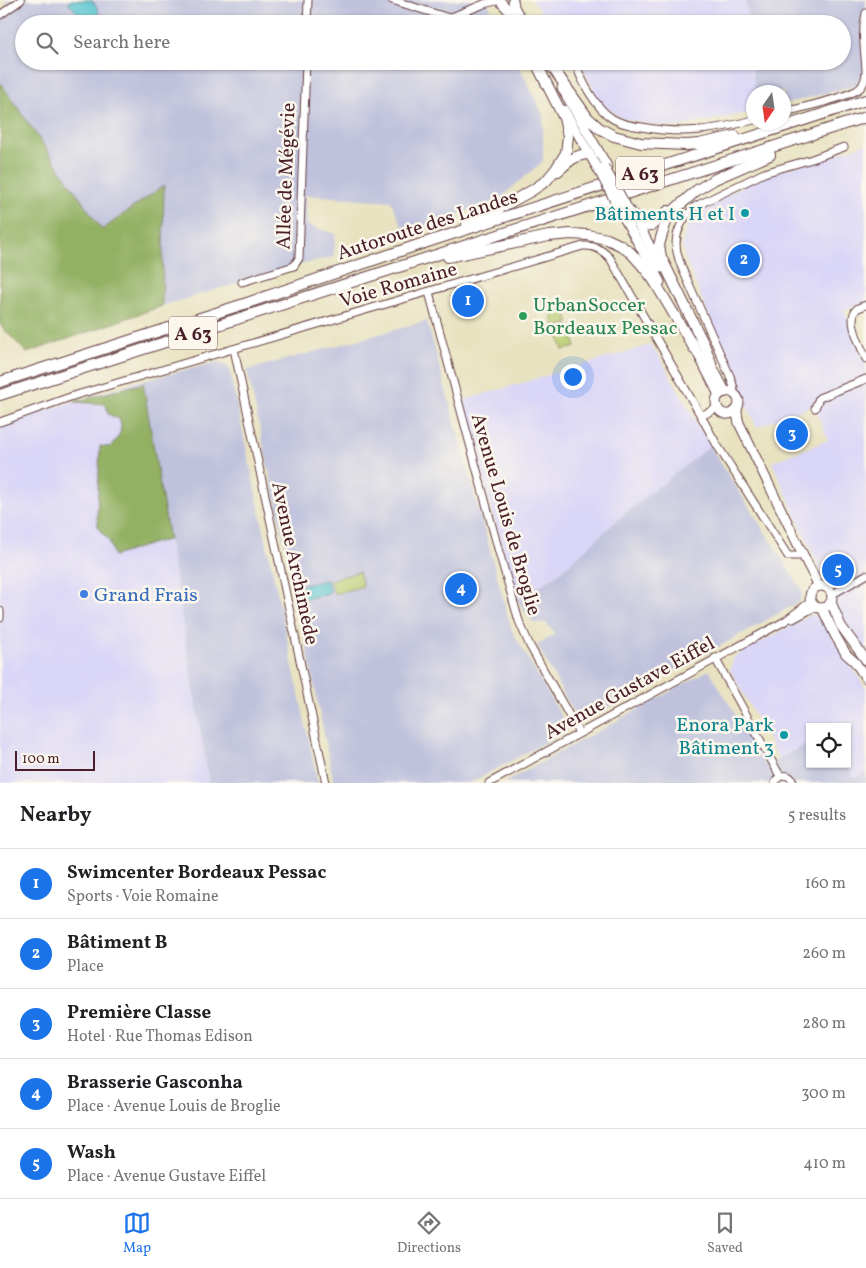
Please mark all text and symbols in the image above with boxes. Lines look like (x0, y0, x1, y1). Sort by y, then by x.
search box (15, 15, 851, 70)
icon: search (33, 29, 61, 57)
text: Search here (73, 30, 170, 56)
north arrow (746, 85, 791, 130)
street label: Allée de Mégévie (270, 102, 304, 250)
road number: A 63 (616, 156, 664, 190)
street label: Autoroute des Landes (334, 183, 522, 268)
place label: Bâtiments H et I (595, 201, 735, 229)
marker: Bâtiments H et I (739, 207, 751, 219)
pin: 2 (728, 241, 760, 279)
street label: Voie Romaine (337, 256, 461, 316)
pin: 1 (452, 282, 484, 320)
place label: UrbanSoccer Bordeaux Pessac (533, 292, 678, 343)
marker: UrbanSoccer Bordeaux Pessac (517, 310, 529, 322)
road number: A 63 (169, 316, 217, 349)
your location (560, 364, 586, 390)
street label: Avenue Louis de Broglie (463, 410, 547, 619)
pin: 3 (776, 415, 808, 453)
street label: Avenue Archimède (263, 479, 325, 648)
pin: 5 (822, 551, 854, 589)
pin: 4 (445, 570, 477, 608)
place label: Grand Frais (94, 582, 198, 610)
marker: Grand Frais (78, 588, 90, 600)
street label: Avenue Gustave Eiffel (540, 630, 720, 747)
place label: Enora Park Bâtiment 3 (676, 712, 774, 763)
map controls (806, 723, 851, 768)
button: locate (806, 723, 851, 768)
marker: Enora Park Bâtiment 3 (778, 729, 790, 741)
scale bar (15, 748, 95, 771)
text: 100 m (22, 750, 60, 769)
text: Nearby (20, 801, 91, 830)
text: 5 results (788, 805, 846, 827)
text: Swimcenter Bordeaux Pessac (67, 860, 326, 886)
text: 1 (33, 873, 39, 895)
text: 160 m (805, 873, 846, 895)
text: Sports · Voie Romaine (67, 886, 219, 908)
text: Bâtiment B (67, 930, 168, 956)
text: 2 (32, 943, 40, 965)
text: 260 m (802, 943, 846, 965)
text: Place (67, 956, 104, 978)
text: Première Classe (67, 1000, 211, 1026)
text: 3 (32, 1013, 40, 1035)
text: 280 m (802, 1013, 846, 1035)
text: Hotel · Rue Thomas Edison (67, 1026, 253, 1048)
text: Brasserie Gasconha (67, 1070, 243, 1096)
text: 4 (31, 1083, 41, 1105)
text: 300 m (801, 1083, 846, 1105)
text: Place · Avenue Louis de Broglie (67, 1096, 281, 1118)
text: Wash (67, 1140, 116, 1166)
text: 5 (32, 1153, 40, 1175)
text: 410 m (803, 1153, 846, 1175)
text: Place · Avenue Gustave Eiffel (67, 1166, 266, 1188)
tab: Map (123, 1209, 151, 1258)
tab: Directions (397, 1209, 461, 1258)
tab: Saved (707, 1209, 743, 1258)

